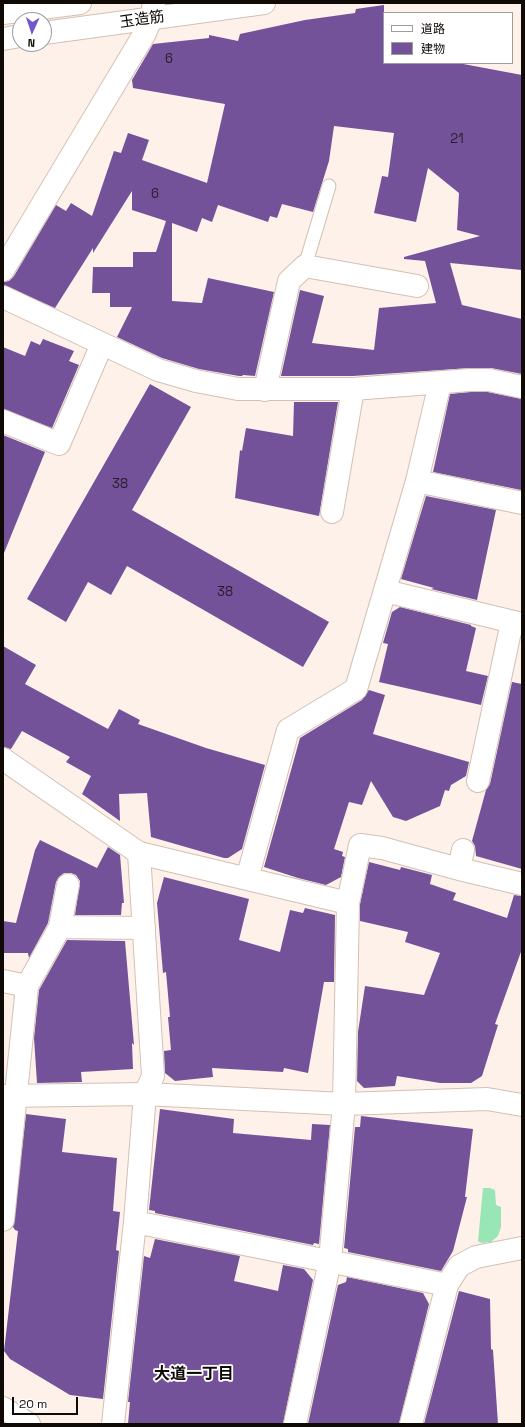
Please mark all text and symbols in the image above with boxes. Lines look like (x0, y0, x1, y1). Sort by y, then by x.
street label: 玉造筋 (118, 8, 166, 32)
north arrow (12, 12, 52, 52)
legend (383, 12, 513, 64)
text: 道路 (421, 21, 445, 37)
text: N (27, 36, 35, 50)
text: 建物 (421, 41, 445, 57)
house number: 6 (165, 51, 173, 67)
house number: 21 (450, 131, 464, 147)
house number: 6 (151, 186, 159, 202)
house number: 38 (112, 476, 128, 492)
house number: 38 (217, 584, 233, 600)
district label: 大道一丁目 (154, 1365, 234, 1385)
scale bar (14, 1389, 80, 1415)
text: 20 m (19, 1396, 47, 1412)

